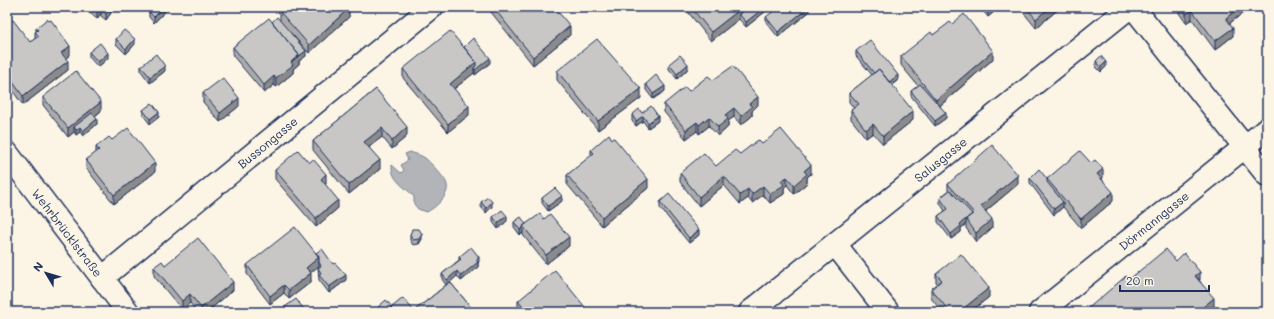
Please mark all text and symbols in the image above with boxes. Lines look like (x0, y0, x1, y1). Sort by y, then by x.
street label: Bussongasse (234, 113, 301, 172)
street label: Salusgasse (911, 133, 970, 185)
street label: Wehrbrücklstraße (29, 185, 106, 280)
street label: Dörmanngasse (1115, 187, 1192, 253)
north arrow (26, 253, 66, 293)
text: N (29, 259, 46, 274)
scale bar (1120, 267, 1209, 293)
text: 20 m (1126, 272, 1154, 288)

